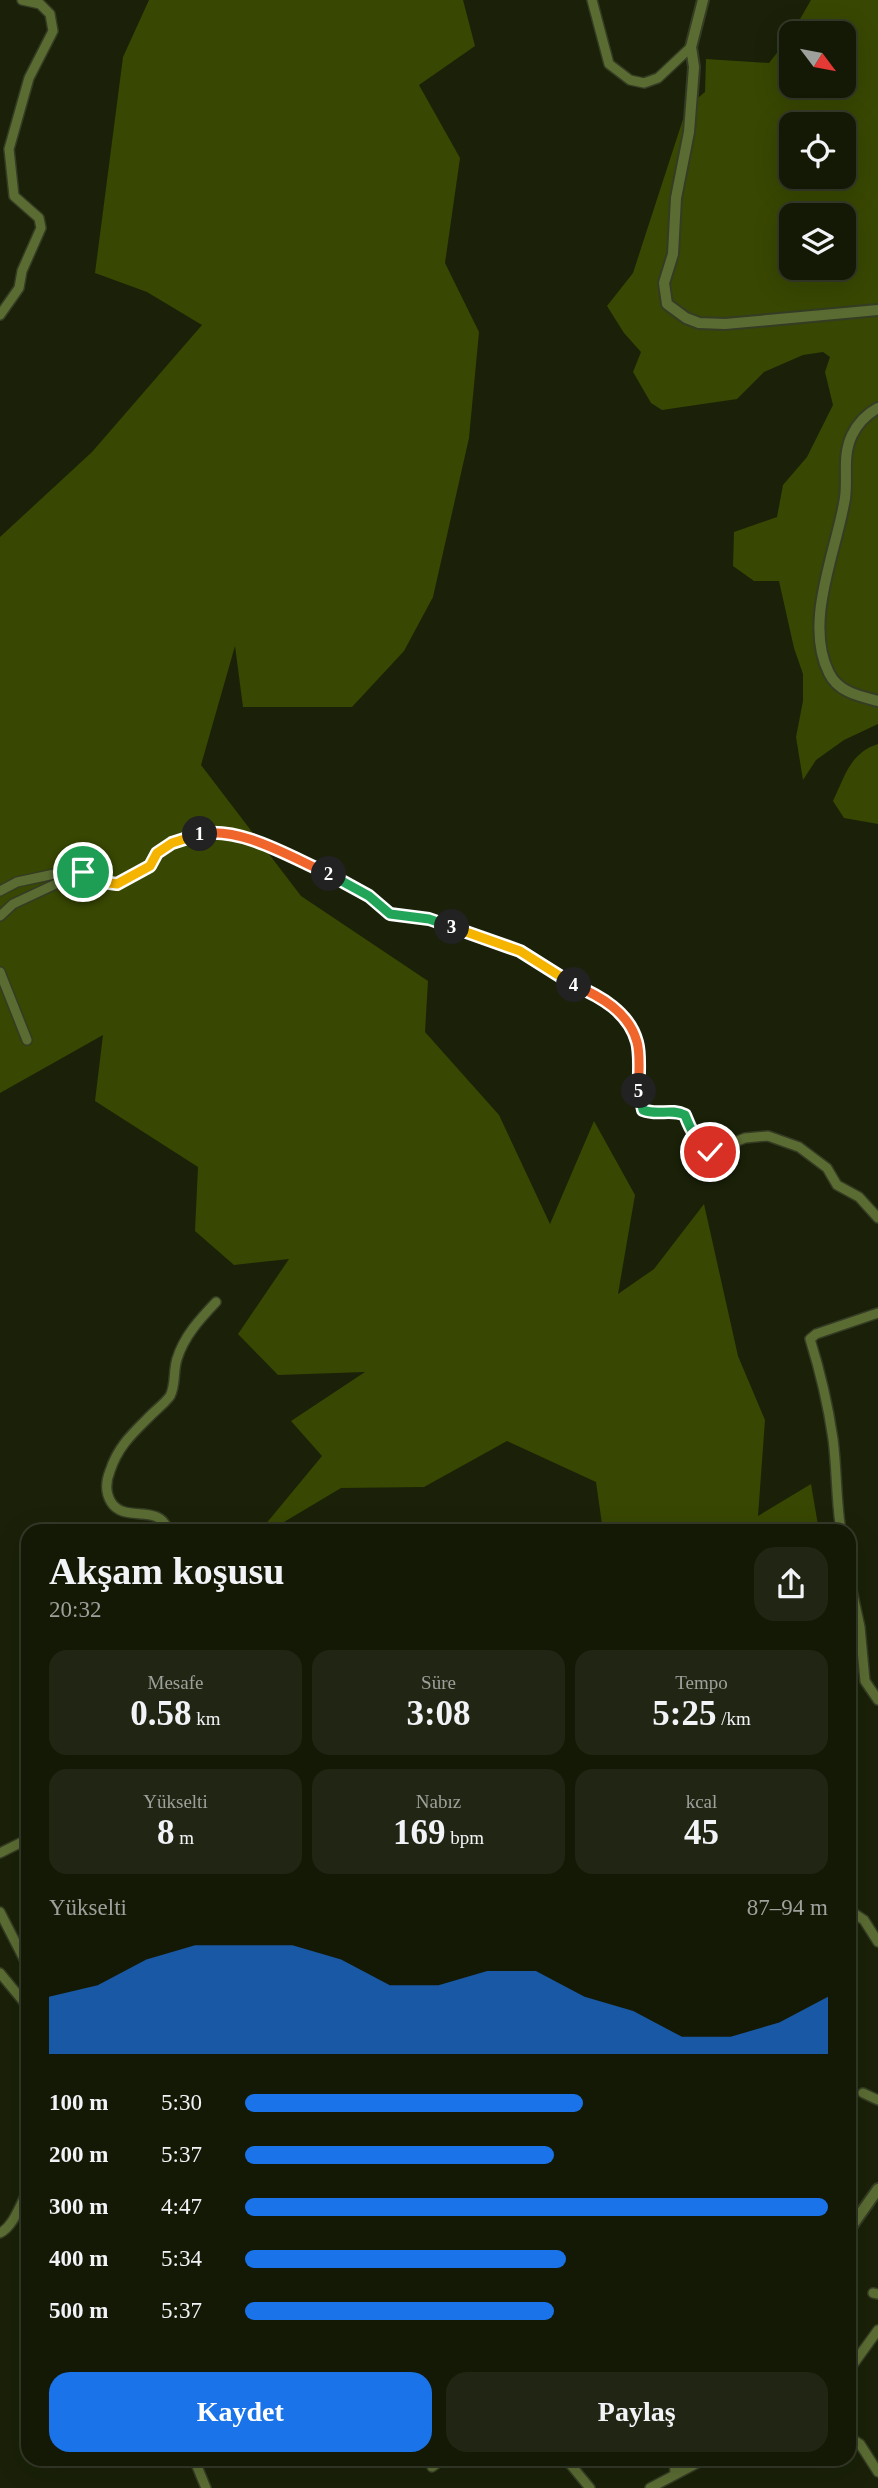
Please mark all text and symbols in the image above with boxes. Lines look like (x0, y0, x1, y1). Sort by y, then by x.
north arrow (779, 21, 856, 98)
map controls (779, 21, 856, 280)
button: locate (779, 112, 856, 189)
button: layers (779, 203, 856, 280)
pin: 1 (182, 816, 218, 852)
text: 1 (195, 823, 204, 844)
pin (53, 842, 113, 902)
icon: arrive (64, 853, 102, 891)
pin: 2 (312, 856, 346, 892)
text: 2 (324, 863, 333, 884)
pin: 3 (434, 909, 470, 944)
text: 3 (447, 916, 456, 937)
pin: 4 (556, 968, 592, 1002)
text: 4 (569, 974, 578, 995)
pin: 5 (622, 1074, 656, 1108)
text: 5 (634, 1080, 643, 1101)
pin (680, 1122, 740, 1182)
icon: check (691, 1133, 729, 1171)
button: share (754, 1547, 828, 1621)
text: Akşam koşusu (49, 1550, 285, 1592)
text: 20:32 (49, 1597, 101, 1622)
text: Mesafe (148, 1672, 203, 1693)
text: Süre (421, 1672, 456, 1693)
text: Tempo (675, 1672, 728, 1693)
text: 0.58 (130, 1694, 192, 1733)
text: 3:08 (406, 1694, 471, 1733)
text: 5:25 (652, 1694, 716, 1733)
text: km (192, 1708, 221, 1729)
text: /km (716, 1708, 751, 1729)
text: Yükselti (143, 1791, 208, 1812)
text: Nabız (416, 1791, 461, 1812)
text: kcal (686, 1791, 717, 1812)
text: 8 (157, 1813, 174, 1852)
text: 169 (393, 1813, 445, 1852)
text: 45 (684, 1813, 719, 1852)
text: m (174, 1827, 194, 1848)
text: bpm (445, 1827, 484, 1848)
text: Yükselti (49, 1895, 127, 1920)
text: 87–94 m (747, 1895, 828, 1920)
text: 100 m (49, 2090, 108, 2115)
text: 5:30 (161, 2090, 202, 2115)
text: 200 m (49, 2142, 108, 2167)
text: 5:37 (161, 2142, 202, 2167)
text: 300 m (49, 2194, 108, 2219)
text: 4:47 (161, 2194, 202, 2219)
text: 400 m (49, 2246, 108, 2271)
text: 5:34 (161, 2246, 202, 2271)
text: 500 m (49, 2298, 108, 2323)
text: 5:37 (161, 2298, 202, 2323)
button: Kaydet (49, 2372, 432, 2452)
button: Paylaş (446, 2372, 828, 2452)

